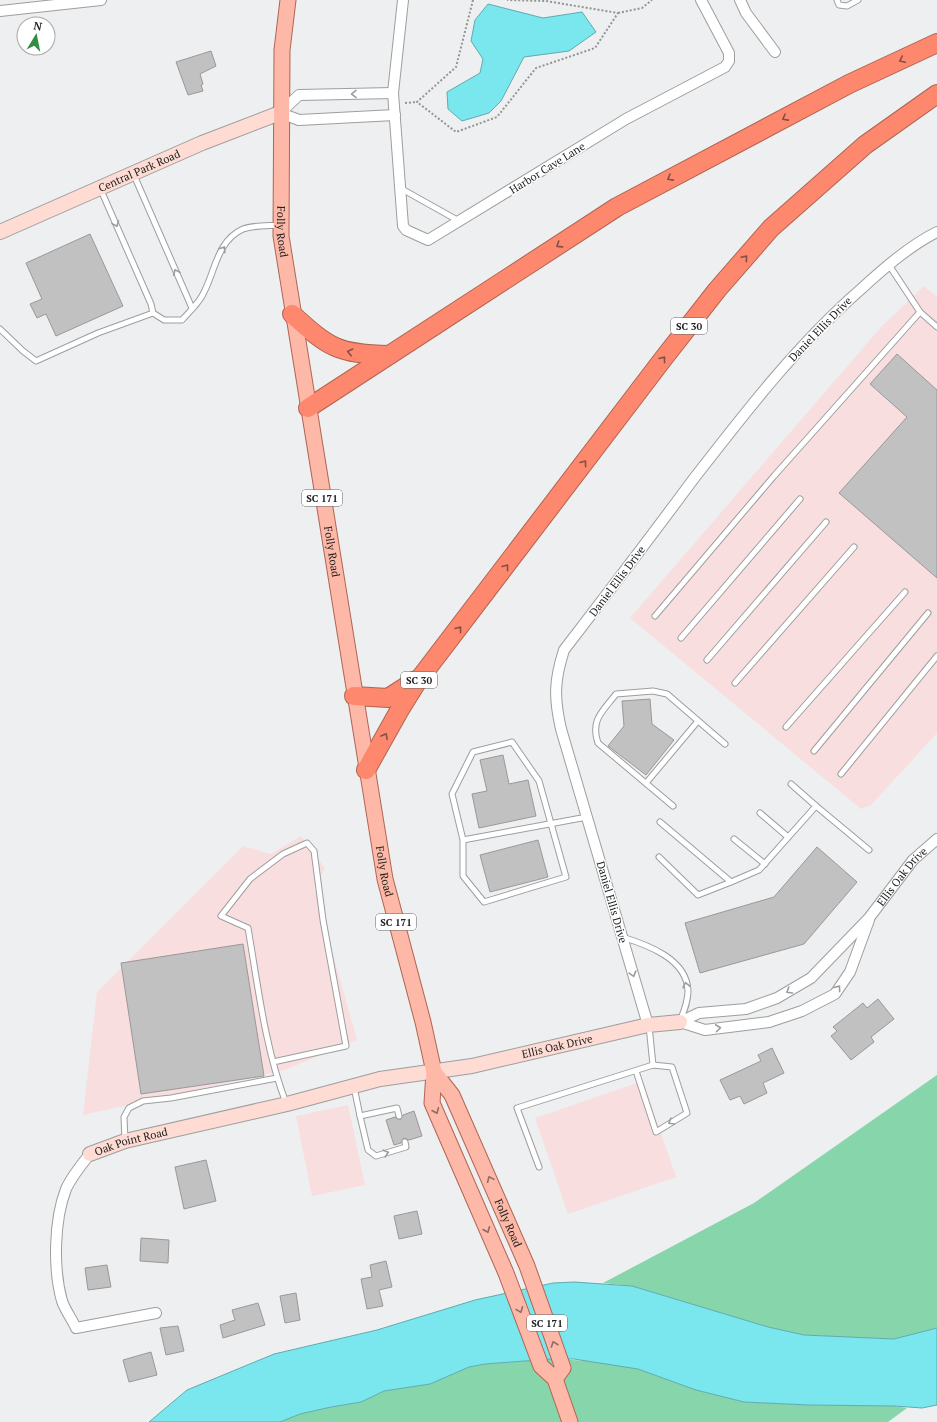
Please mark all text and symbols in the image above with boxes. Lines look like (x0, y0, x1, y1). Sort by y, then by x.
north arrow (16, 16, 56, 56)
text: N (32, 19, 44, 34)
one-way arrow (898, 55, 905, 63)
one-way arrow (351, 90, 357, 98)
one-way arrow (782, 113, 789, 120)
street label: Harbor Cave Lane (507, 139, 588, 197)
street label: Central Park Road (96, 147, 182, 195)
one-way arrow (667, 174, 675, 181)
street label: Folly Road (274, 206, 291, 258)
one-way arrow (111, 220, 119, 227)
one-way arrow (556, 240, 563, 247)
one-way arrow (218, 246, 226, 253)
one-way arrow (740, 256, 747, 263)
one-way arrow (173, 269, 181, 276)
street label: Daniel Ellis Drive (786, 293, 855, 364)
road number: SC 30 (671, 318, 707, 334)
one-way arrow (347, 348, 353, 356)
one-way arrow (658, 356, 665, 363)
one-way arrow (579, 460, 586, 467)
road number: SC 171 (302, 490, 342, 506)
street label: Folly Road (321, 525, 343, 578)
street label: Daniel Ellis Drive (586, 543, 648, 619)
one-way arrow (501, 564, 508, 571)
one-way arrow (454, 626, 461, 633)
road number: SC 30 (401, 672, 437, 688)
one-way arrow (381, 733, 388, 740)
street label: Ellis Oak Drive (874, 844, 930, 909)
street label: Folly Road (373, 845, 396, 898)
street label: Daniel Ellis Drive (594, 859, 631, 945)
road number: SC 171 (376, 914, 416, 930)
one-way arrow (628, 970, 637, 977)
one-way arrow (682, 981, 691, 988)
one-way arrow (786, 986, 793, 993)
one-way arrow (834, 986, 841, 993)
one-way arrow (715, 1024, 721, 1033)
street label: Ellis Oak Drive (520, 1031, 594, 1061)
one-way arrow (431, 1107, 439, 1114)
one-way arrow (668, 1118, 675, 1125)
street label: Oak Point Road (92, 1124, 169, 1159)
one-way arrow (383, 1149, 390, 1158)
one-way arrow (487, 1175, 495, 1183)
street label: Folly Road (491, 1197, 525, 1249)
one-way arrow (483, 1226, 491, 1233)
one-way arrow (515, 1306, 524, 1313)
road number: SC 171 (527, 1315, 567, 1331)
one-way arrow (551, 1341, 559, 1348)

